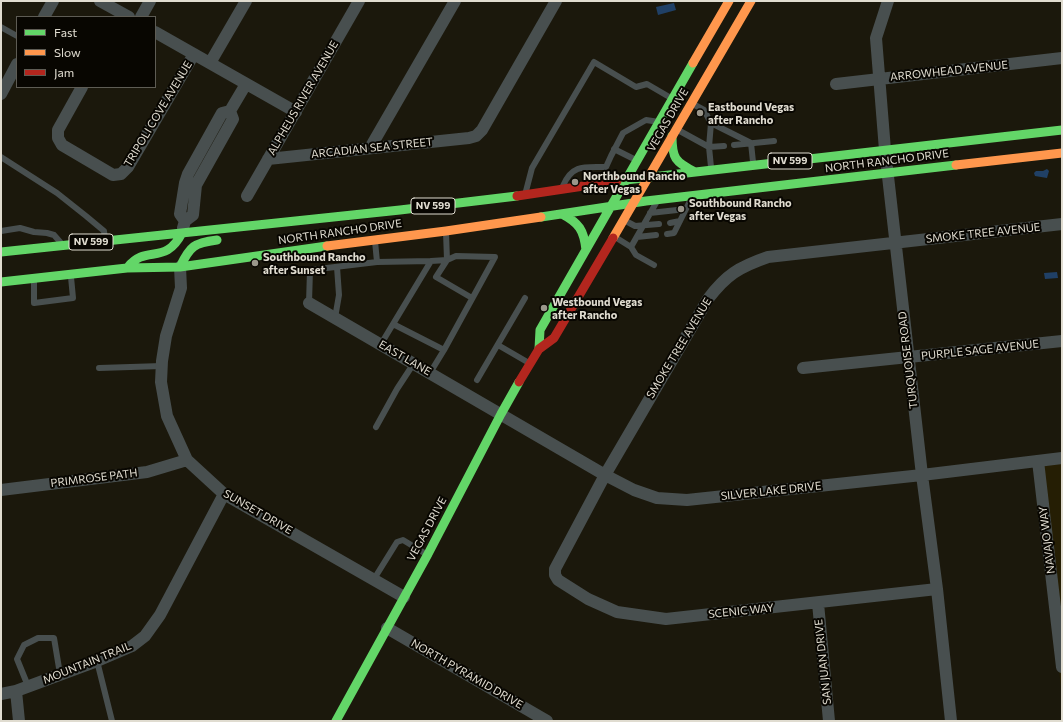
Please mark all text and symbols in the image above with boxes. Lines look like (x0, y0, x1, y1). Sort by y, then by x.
legend (16, 16, 156, 88)
text: Fast (54, 25, 77, 39)
street label: ALPHEUS RIVER AVENUE (265, 38, 341, 158)
text: Slow (54, 45, 81, 59)
street label: ARROWHEAD AVENUE (889, 58, 1009, 84)
street label: TRIPOLI COVE AVENUE (121, 59, 195, 169)
text: Jam (54, 65, 74, 79)
street label: VEGAS DRIVE (645, 86, 691, 154)
place label: Eastbound Vegas after Rancho (708, 100, 794, 126)
marker: Eastbound Vegas after Rancho (695, 108, 705, 118)
street label: ARCADIAN SEA STREET (310, 135, 434, 161)
street label: NORTH RANCHO DRIVE (824, 147, 950, 175)
road number: NV 599 (768, 153, 812, 169)
place label: Northbound Rancho after Vegas (583, 169, 686, 195)
marker: Northbound Rancho after Vegas (570, 177, 580, 187)
place label: Southbound Rancho after Vegas (689, 196, 792, 222)
road number: NV 599 (411, 198, 455, 214)
marker: Southbound Rancho after Vegas (676, 204, 686, 214)
street label: NORTH RANCHO DRIVE (277, 217, 403, 247)
street label: SMOKE TREE AVENUE (925, 220, 1041, 246)
road number: NV 599 (69, 234, 113, 250)
place label: Southbound Rancho after Sunset (263, 250, 366, 276)
marker: Southbound Rancho after Sunset (250, 258, 260, 268)
place label: Westbound Vegas after Rancho (552, 295, 642, 321)
street label: SMOKE TREE AVENUE (644, 295, 714, 401)
marker: Westbound Vegas after Rancho (539, 303, 549, 313)
street label: TURQUOISE ROAD (895, 311, 921, 409)
street label: PURPLE SAGE AVENUE (920, 337, 1040, 363)
street label: EAST LANE (376, 338, 434, 378)
street label: PRIMROSE PATH (50, 466, 138, 490)
street label: SILVER LAKE DRIVE (720, 479, 822, 503)
street label: SUNSET DRIVE (221, 487, 295, 537)
street label: VEGAS DRIVE (405, 495, 449, 563)
street label: NAVAJO WAY (1036, 505, 1058, 575)
street label: SCENIC WAY (708, 601, 774, 621)
street label: SAN JUAN DRIVE (812, 619, 834, 705)
street label: NORTH PYRAMID DRIVE (409, 636, 525, 712)
street label: MOUNTAIN TRAIL (41, 639, 133, 687)

